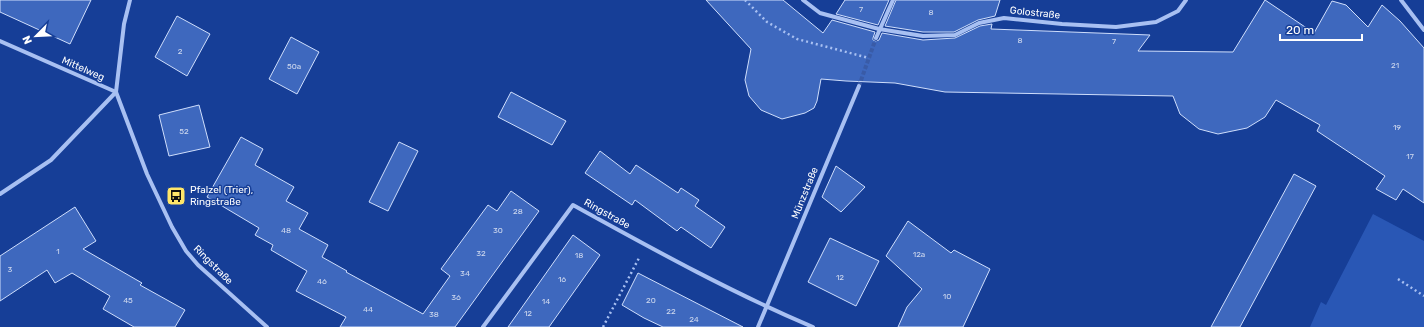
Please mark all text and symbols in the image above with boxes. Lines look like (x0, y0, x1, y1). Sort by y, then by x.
street label: Golostraße (1009, 4, 1061, 22)
house number: 7 (859, 5, 863, 14)
house number: 8 (928, 8, 934, 17)
north arrow (16, 16, 56, 56)
scale bar (1280, 16, 1362, 42)
text: 20 m (1286, 23, 1314, 37)
text: N (20, 34, 35, 46)
house number: 8 (1017, 36, 1023, 45)
house number: 7 (1112, 37, 1116, 46)
house number: 2 (178, 47, 183, 56)
street label: Mittelweg (60, 54, 106, 84)
house number: 21 (1391, 61, 1399, 70)
house number: 50a (287, 62, 301, 71)
house number: 19 (1393, 123, 1401, 132)
house number: 52 (179, 127, 189, 136)
house number: 17 (1406, 152, 1414, 161)
street label: Münzstraße (789, 165, 821, 221)
place label: Pfalzel (Trier), Ringstraße (190, 184, 253, 208)
bus stop icon: Pfalzel (Trier), Ringstraße (165, 185, 187, 207)
street label: Ringstraße (582, 196, 632, 232)
house number: 28 (513, 207, 523, 216)
house number: 48 (281, 226, 291, 235)
house number: 30 (493, 226, 503, 235)
street label: Ringstraße (191, 243, 235, 287)
house number: 1 (56, 247, 60, 256)
house number: 32 (476, 249, 486, 258)
house number: 12a (913, 250, 925, 259)
house number: 18 (575, 251, 583, 260)
house number: 3 (8, 265, 13, 274)
house number: 34 (460, 269, 470, 278)
house number: 12 (836, 273, 844, 282)
house number: 16 (558, 275, 566, 284)
house number: 46 (317, 277, 327, 286)
house number: 10 (943, 292, 951, 301)
house number: 36 (451, 293, 461, 302)
house number: 45 (123, 296, 133, 305)
house number: 20 (646, 296, 656, 305)
house number: 14 (542, 297, 550, 306)
house number: 44 (363, 305, 373, 314)
house number: 22 (666, 307, 676, 316)
house number: 12 (524, 309, 532, 318)
house number: 38 (429, 310, 439, 319)
house number: 24 (689, 315, 699, 324)

